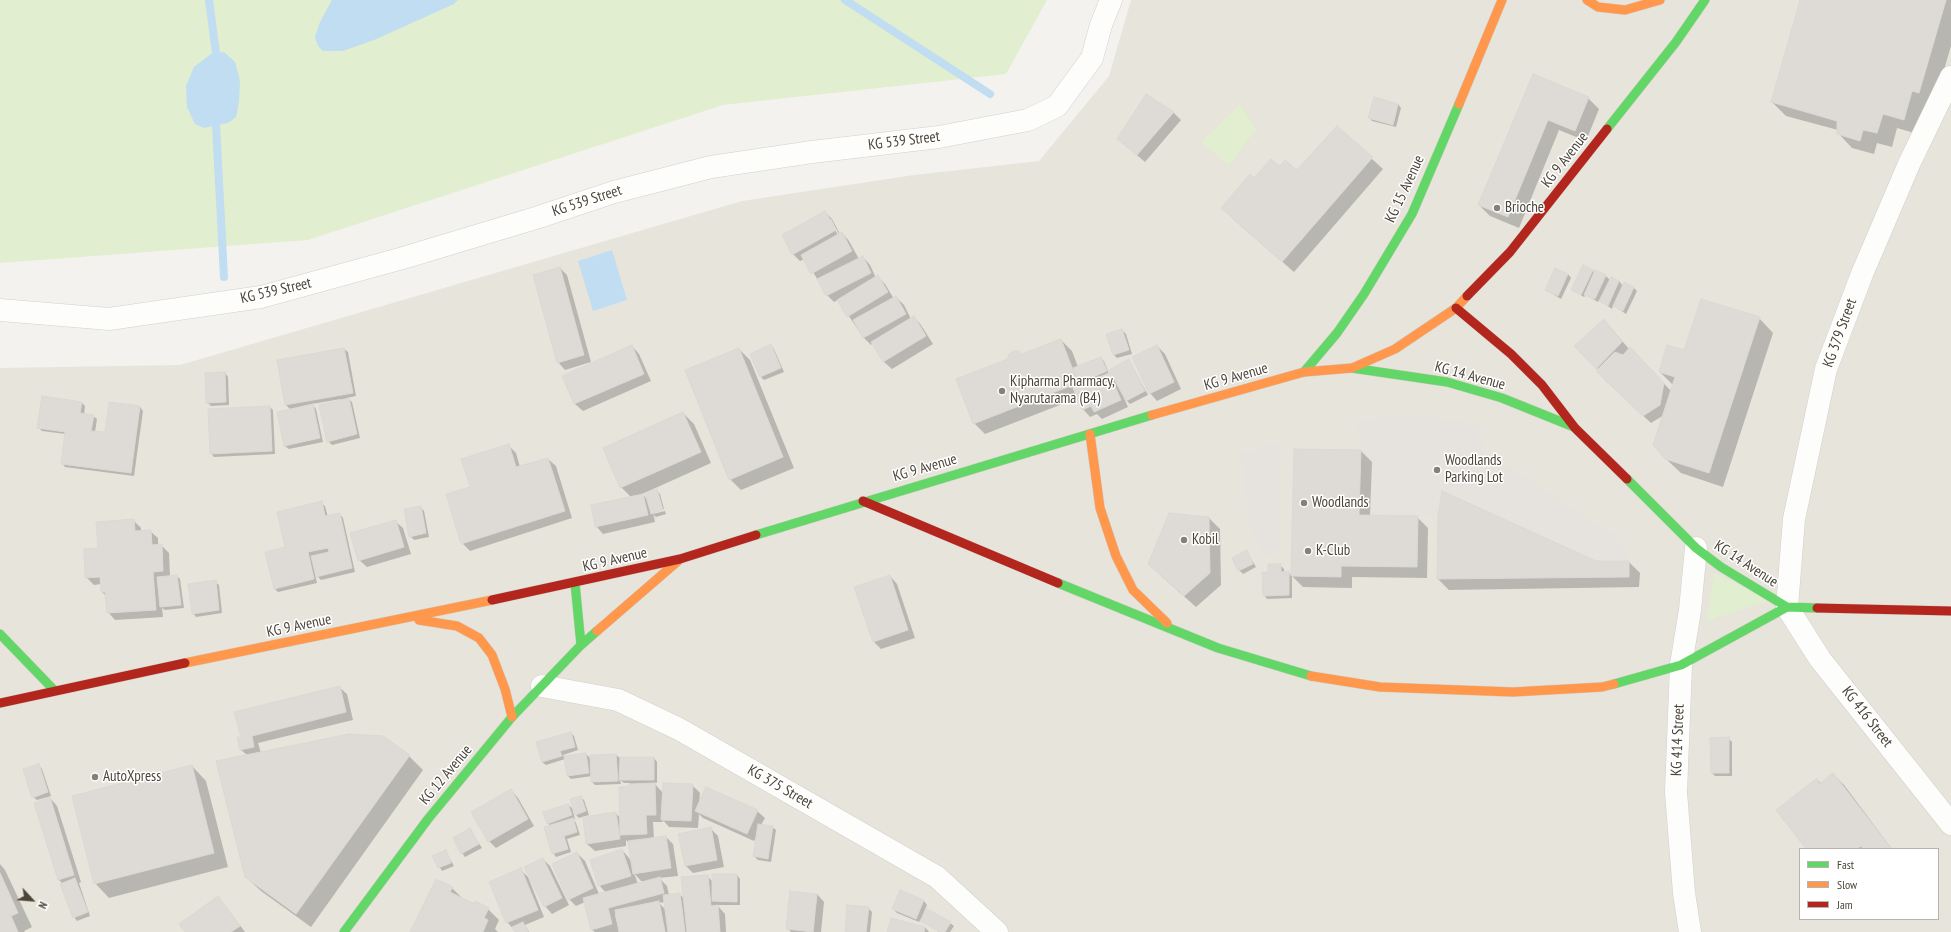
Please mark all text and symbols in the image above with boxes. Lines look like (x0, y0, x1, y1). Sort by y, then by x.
street label: KG 539 Street (867, 128, 941, 154)
street label: KG 9 Avenue (1538, 129, 1592, 191)
street label: KG 15 Avenue (1382, 152, 1428, 226)
street label: KG 539 Street (550, 181, 624, 221)
place label: Brioche (1505, 199, 1544, 217)
marker: Brioche (1492, 203, 1502, 213)
street label: KG 539 Street (239, 274, 313, 308)
street label: KG 379 Street (1819, 296, 1861, 370)
street label: KG 14 Avenue (1433, 358, 1507, 394)
street label: KG 9 Avenue (1202, 359, 1270, 395)
place label: Kipharma Pharmacy, Nyarutarama (B4) (1010, 373, 1115, 408)
marker: Kipharma Pharmacy, Nyarutarama (B4) (997, 386, 1007, 396)
street label: KG 9 Avenue (891, 450, 959, 486)
place label: Woodlands Parking Lot (1445, 452, 1503, 487)
marker: Woodlands Parking Lot (1432, 465, 1442, 475)
place label: Woodlands (1312, 494, 1369, 512)
marker: Woodlands (1299, 498, 1309, 508)
place label: Kobil (1192, 531, 1219, 549)
marker: Kobil (1179, 535, 1189, 545)
street label: KG 14 Avenue (1711, 537, 1781, 591)
place label: K-Club (1316, 542, 1350, 560)
street label: KG 9 Avenue (581, 544, 649, 576)
marker: K-Club (1303, 546, 1313, 556)
street label: KG 9 Avenue (265, 610, 333, 642)
street label: KG 416 Street (1838, 683, 1896, 751)
street label: KG 414 Street (1668, 704, 1688, 776)
street label: KG 12 Avenue (416, 742, 476, 808)
street label: KG 375 Street (744, 761, 816, 813)
place label: AutoXpress (103, 768, 161, 786)
marker: AutoXpress (90, 772, 100, 782)
legend (1799, 848, 1939, 920)
text: Fast (1837, 857, 1854, 872)
text: Slow (1837, 877, 1857, 892)
north arrow (12, 880, 52, 920)
text: Jam (1837, 897, 1853, 912)
text: N (35, 900, 50, 911)

